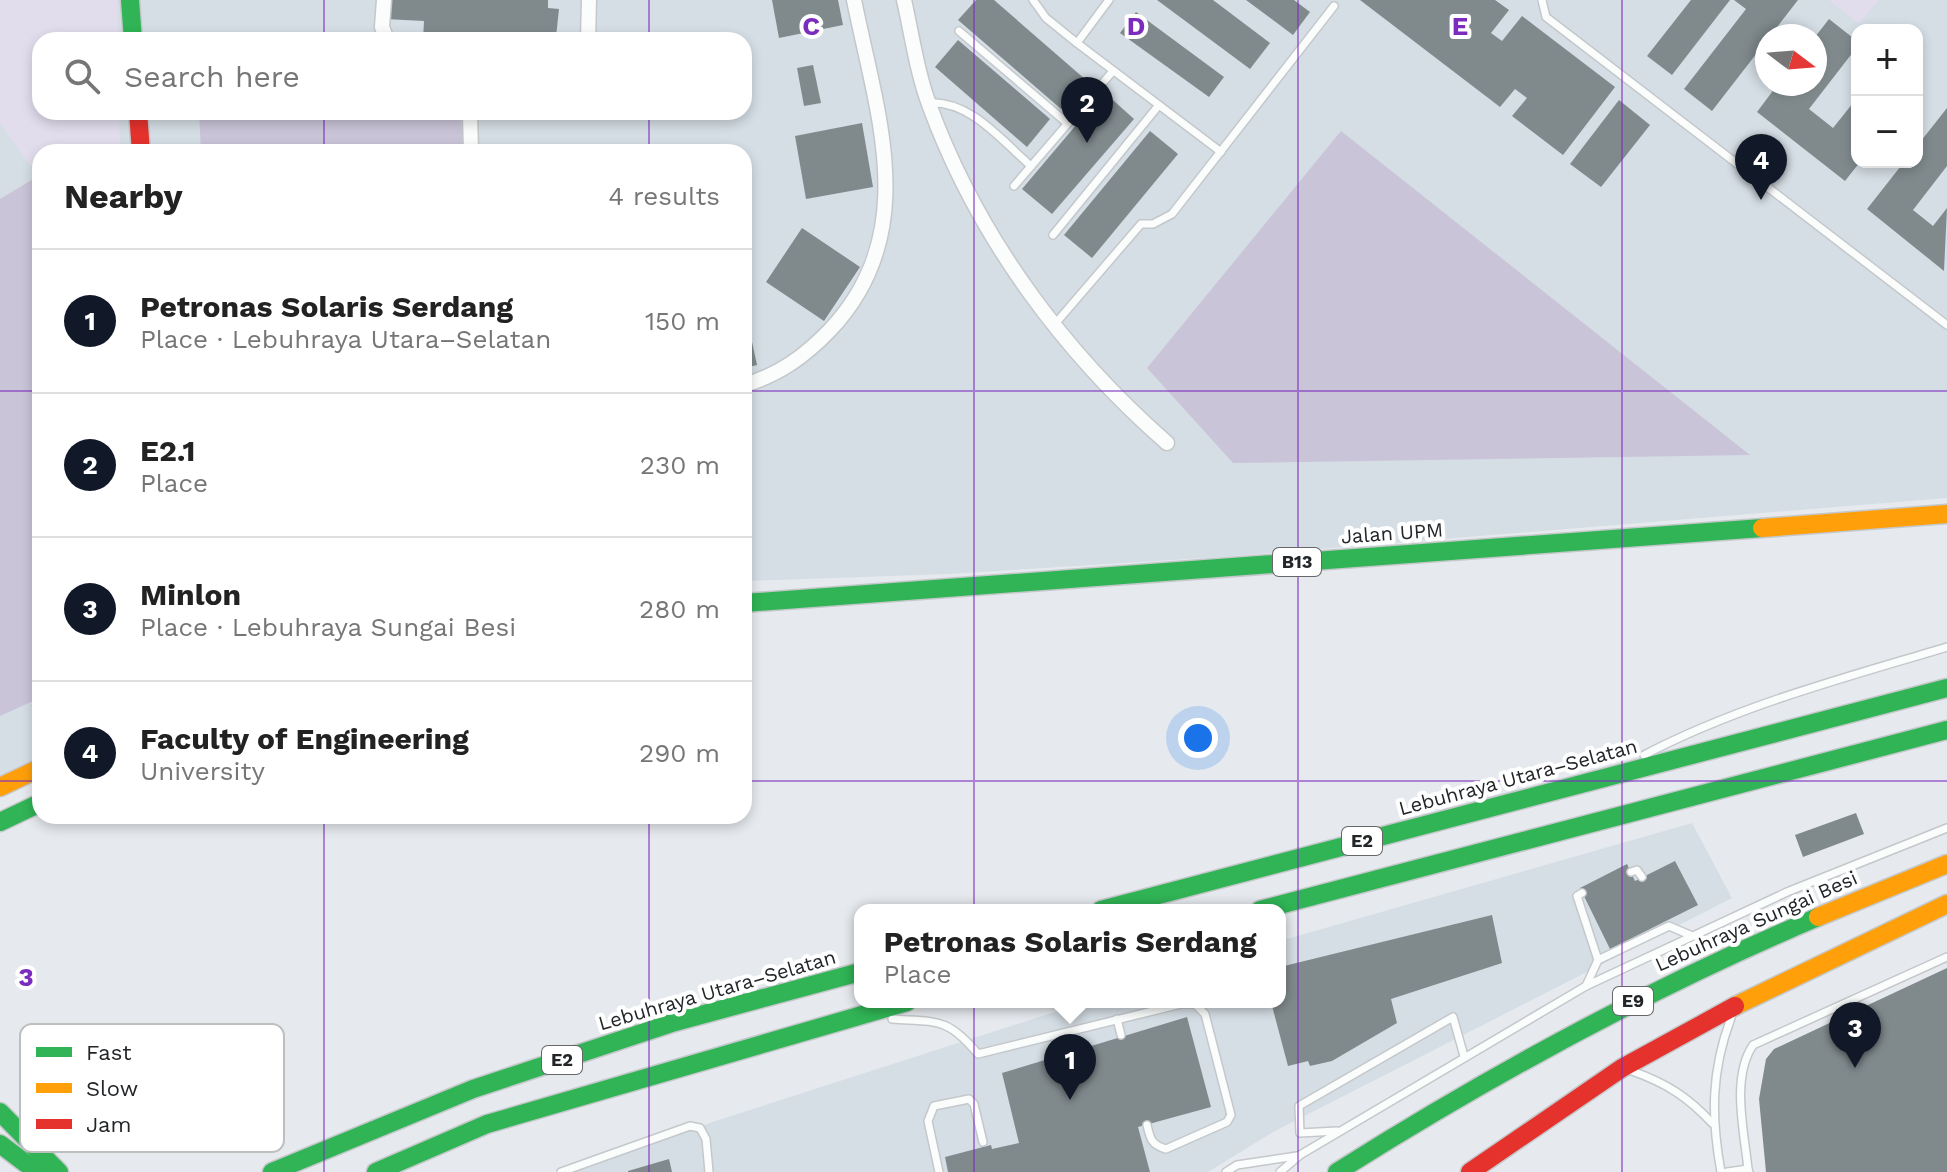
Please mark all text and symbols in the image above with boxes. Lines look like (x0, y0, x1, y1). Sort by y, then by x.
text: C (802, 11, 820, 41)
text: D (1127, 11, 1145, 41)
text: E (1452, 11, 1468, 41)
north arrow (1755, 24, 1827, 96)
map controls (1851, 24, 1923, 168)
button: + (1851, 24, 1923, 96)
search box (32, 32, 752, 120)
icon: search (60, 54, 104, 98)
text: Search here (124, 59, 300, 94)
pin: 2 (1061, 77, 1113, 143)
button: − (1851, 96, 1923, 168)
pin: 4 (1735, 134, 1787, 200)
text: Nearby (64, 176, 183, 216)
text: 4 results (608, 181, 720, 211)
text: Petronas Solaris Serdang (140, 289, 513, 324)
text: 1 (84, 306, 96, 336)
text: 150 m (645, 306, 720, 336)
text: Place · Lebuhraya Utara–Selatan (140, 324, 551, 354)
text: E2.1 (140, 433, 195, 468)
text: 2 (82, 450, 98, 480)
text: 230 m (640, 450, 720, 480)
text: Place (140, 468, 208, 498)
street label: Jalan UPM (1340, 517, 1444, 549)
road number: B13 (1273, 548, 1321, 576)
text: Minlon (140, 577, 241, 612)
text: 3 (82, 594, 98, 624)
text: 280 m (639, 594, 720, 624)
text: Place · Lebuhraya Sungai Besi (140, 612, 516, 642)
your location (1178, 718, 1218, 758)
text: Faculty of Engineering (140, 721, 469, 756)
street label: Lebuhraya Utara–Selatan (1396, 734, 1640, 820)
text: 4 (82, 738, 98, 768)
text: 290 m (639, 738, 720, 768)
text: University (140, 756, 265, 786)
road number: E2 (1342, 827, 1382, 855)
street label: Lebuhraya Sungai Besi (1651, 866, 1861, 976)
popup (854, 904, 1286, 1008)
text: Petronas Solaris Serdang (883, 924, 1257, 959)
street label: Lebuhraya Utara–Selatan (596, 945, 838, 1035)
text: Place (883, 959, 952, 989)
text: 3 (18, 962, 34, 992)
road number: E9 (1613, 987, 1653, 1015)
pin: 3 (1829, 1002, 1881, 1068)
legend (20, 1024, 284, 1152)
pin: 1 (1044, 1034, 1096, 1100)
text: Fast (86, 1040, 132, 1065)
road number: E2 (542, 1046, 582, 1074)
text: Slow (86, 1076, 138, 1101)
text: Jam (86, 1112, 131, 1137)

